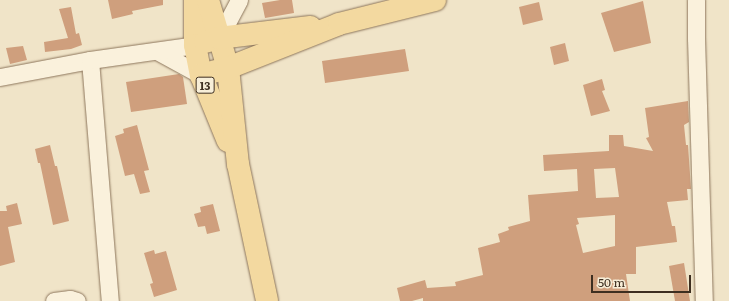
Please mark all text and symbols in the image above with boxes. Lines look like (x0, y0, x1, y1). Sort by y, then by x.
road number: 13 (195, 76, 215, 94)
scale bar (593, 267, 693, 293)
text: 50 m (598, 273, 625, 291)

